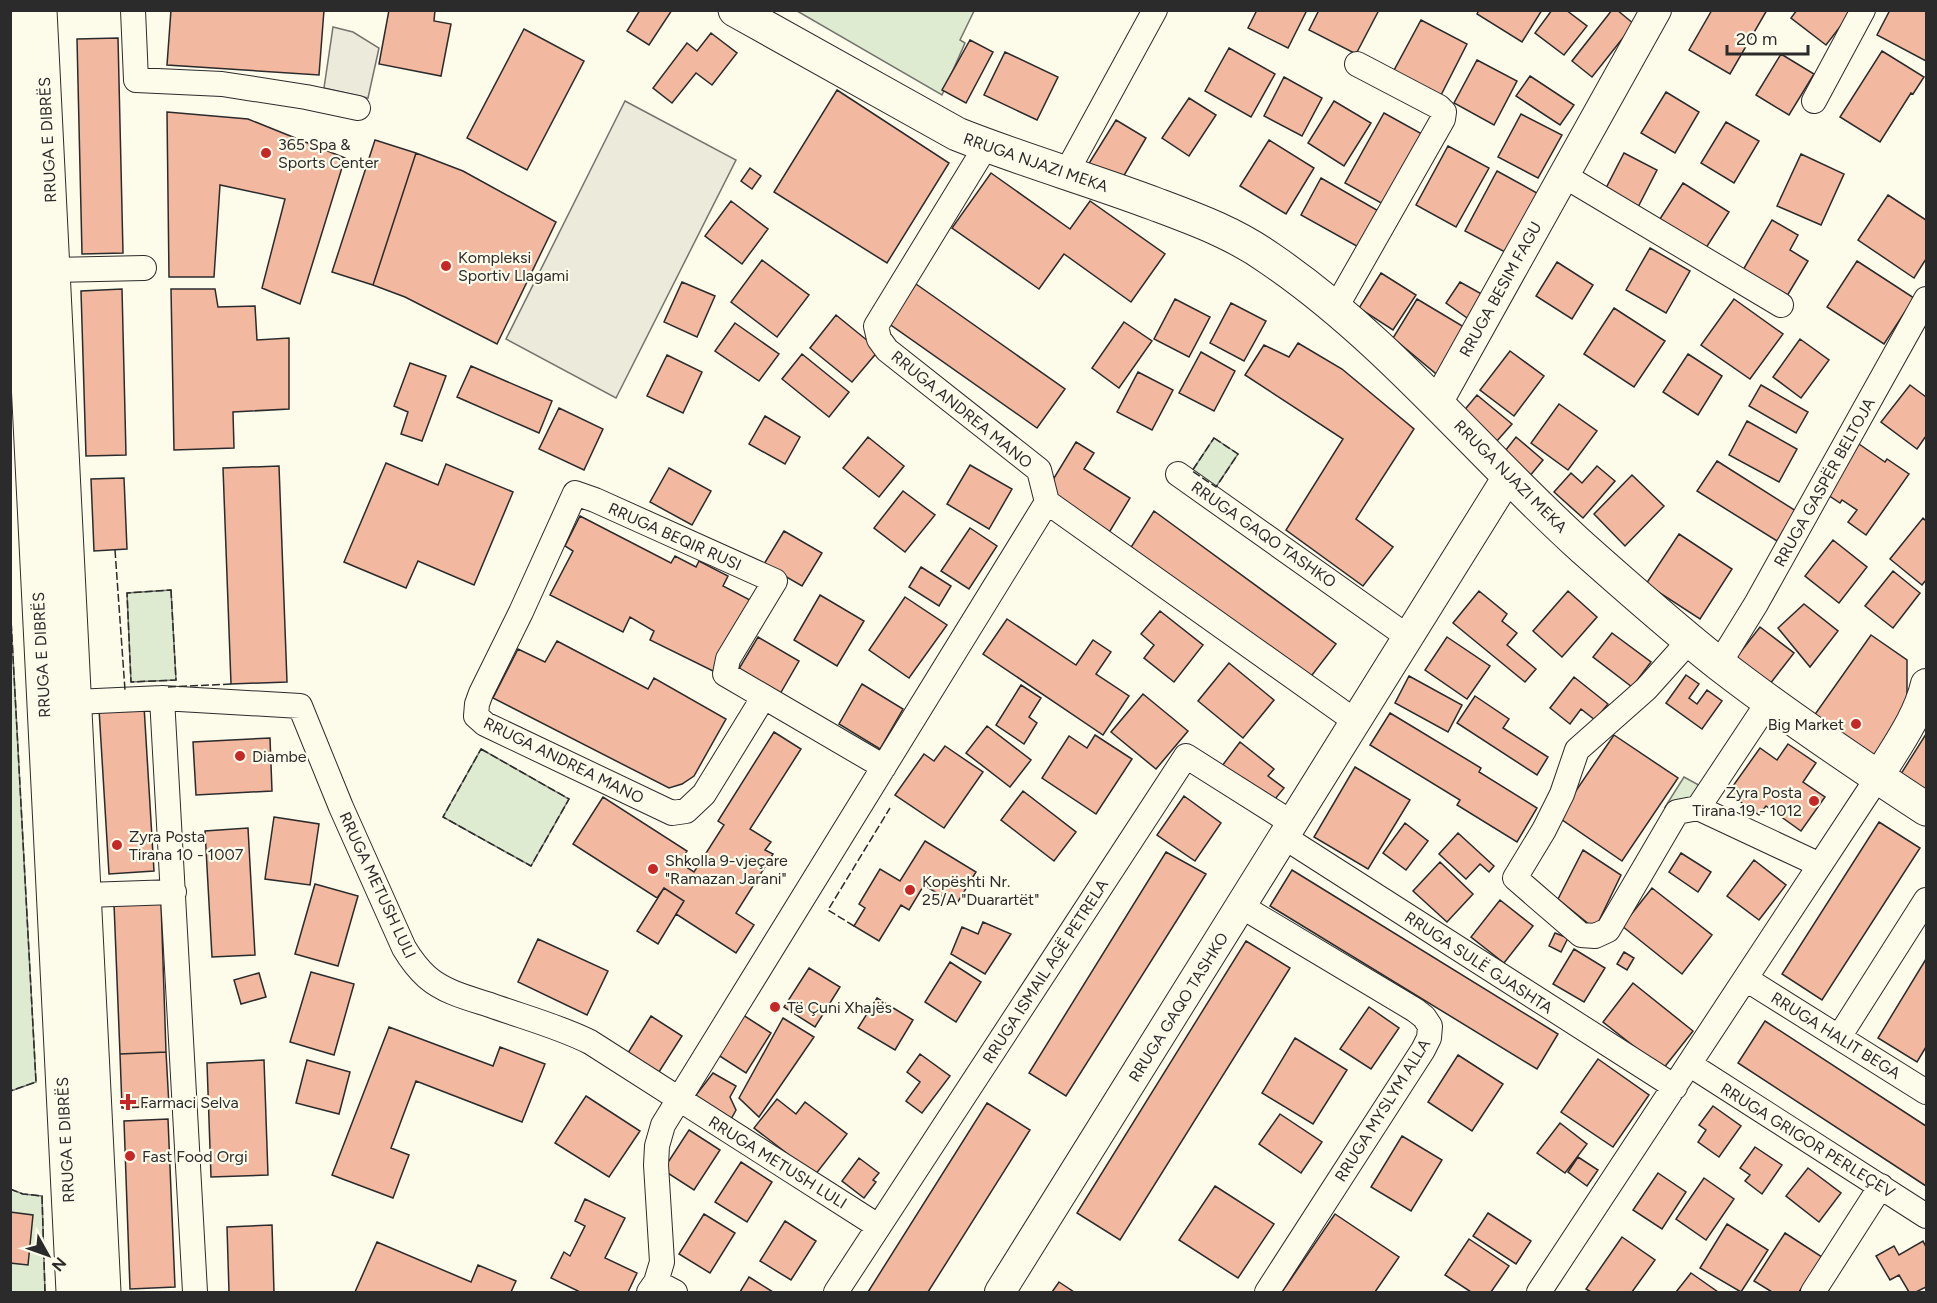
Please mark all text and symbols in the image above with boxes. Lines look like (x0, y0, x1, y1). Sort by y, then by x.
scale bar (1727, 18, 1808, 56)
text: 20 m (1736, 28, 1777, 50)
street label: RRUGA E DIBRËS (35, 76, 60, 203)
street label: RRUGA NJAZI MEKA (961, 129, 1111, 196)
place label: 365 Spa & Sports Center (278, 135, 379, 172)
marker: 365 Spa & Sports Center (259, 146, 273, 160)
street label: RRUGA BESIM FAGU (1455, 218, 1546, 360)
place label: Kompleksi Sportiv Llagami (458, 248, 569, 285)
marker: Kompleksi Sportiv Llagami (439, 259, 453, 273)
street label: RRUGA ANDREA MANO (887, 347, 1036, 472)
street label: RRUGA GASPËR BELTOJA (1770, 394, 1879, 570)
street label: RRUGA NJAZI MEKA (1450, 416, 1571, 537)
street label: RRUGA GAQO TASHKO (1188, 477, 1340, 592)
street label: RRUGA BEQIR RUSI (605, 499, 744, 574)
street label: RRUGA E DIBRËS (29, 591, 54, 718)
street label: RRUGA ANDREA MANO (481, 713, 647, 808)
place label: Big Market (1768, 715, 1844, 734)
marker: Big Market (1849, 717, 1863, 731)
place label: Diambe (252, 747, 307, 766)
marker: Diambe (233, 749, 247, 763)
place label: Zyra Posta Tirana 19 - 1012 (1692, 783, 1802, 820)
marker: Zyra Posta Tirana 19 - 1012 (1807, 794, 1821, 808)
street label: RRUGA METUSH LULI (335, 809, 420, 961)
place label: Zyra Posta Tirana 10 - 1007 (129, 827, 244, 864)
marker: Zyra Posta Tirana 10 - 1007 (110, 838, 124, 852)
place label: Shkolla 9-vjeçare "Ramazan Jarani" (665, 851, 788, 888)
marker: Shkolla 9-vjeçare "Ramazan Jarani" (646, 862, 660, 876)
place label: Kopështi Nr. 25/A "Duarartët" (922, 872, 1039, 909)
street label: RRUGA ISMAIL AGË PETRELA (979, 876, 1112, 1067)
marker: Kopështi Nr. 25/A "Duarartët" (903, 883, 917, 897)
street label: RRUGA SULË GJASHTA (1401, 907, 1556, 1018)
street label: RRUGA GAQO TASHKO (1125, 929, 1232, 1085)
street label: RRUGA HALIT BEGA (1768, 988, 1904, 1083)
place label: Të Çuni Xhajës (787, 998, 892, 1017)
marker: Të Çuni Xhajës (768, 1000, 782, 1014)
street label: RRUGA MYSLYM ALLA (1331, 1035, 1434, 1185)
street label: RRUGA E DIBRËS (53, 1076, 78, 1203)
street label: RRUGA GRIGOR PERLEÇEV (1717, 1079, 1898, 1202)
place label: Farmaci Selva (140, 1093, 239, 1112)
marker: Farmaci Selva (121, 1095, 135, 1109)
street label: RRUGA METUSH LULI (705, 1112, 850, 1213)
place label: Fast Food Orgi (142, 1147, 248, 1166)
marker: Fast Food Orgi (123, 1149, 137, 1163)
north arrow (18, 1225, 78, 1285)
text: N (48, 1253, 70, 1275)

